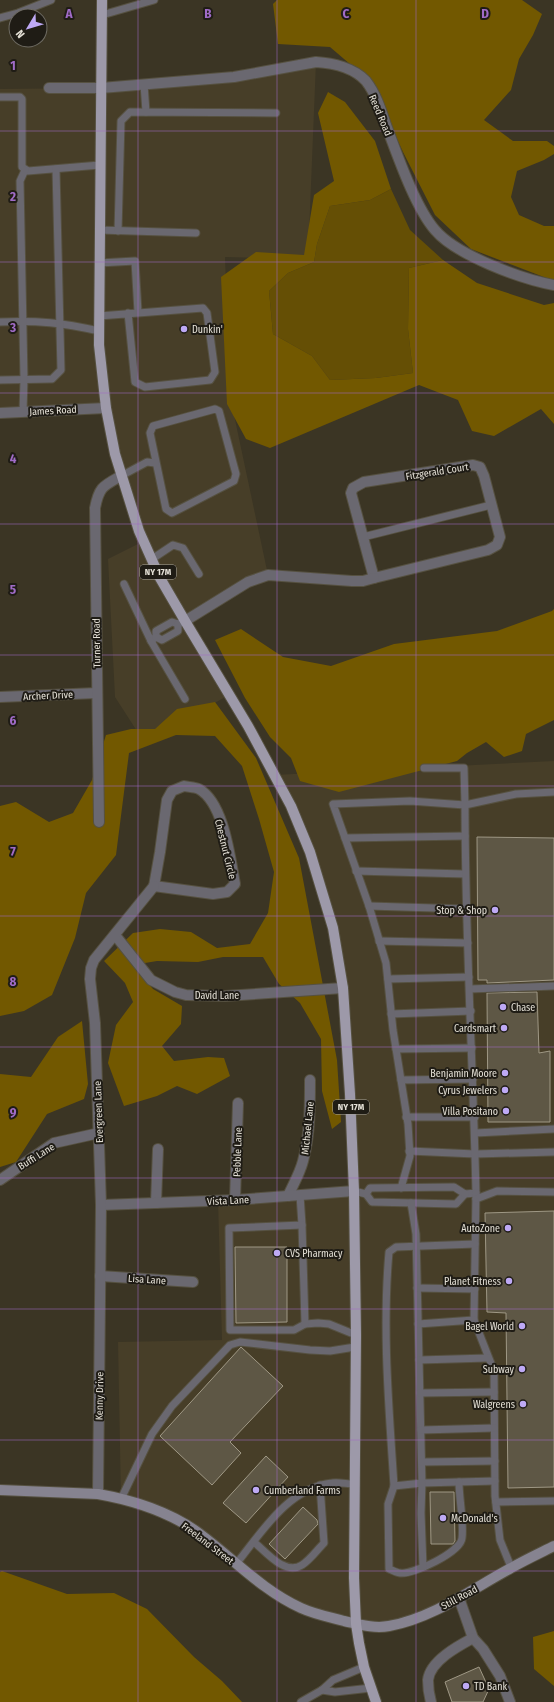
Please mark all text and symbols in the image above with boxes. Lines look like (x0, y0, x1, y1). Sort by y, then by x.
text: A (64, 6, 73, 21)
text: B (204, 6, 212, 21)
text: C (343, 6, 350, 21)
text: D (481, 6, 489, 21)
north arrow (8, 8, 48, 48)
text: N (13, 27, 28, 40)
text: 1 (10, 58, 16, 73)
street label: Reed Road (366, 93, 394, 138)
text: 2 (9, 189, 16, 204)
text: 3 (9, 320, 16, 335)
marker: Dunkin' (179, 324, 189, 334)
place label: Dunkin' (192, 324, 223, 336)
street label: James Road (29, 404, 77, 418)
text: 4 (10, 451, 17, 466)
street label: Fitzgerald Court (405, 461, 470, 483)
road number: NY 17M (140, 565, 176, 579)
text: 5 (10, 582, 16, 597)
street label: Turner Road (91, 618, 103, 668)
street label: Archer Drive (23, 689, 73, 703)
text: 6 (10, 713, 17, 728)
street label: Chestnut Circle (212, 818, 238, 881)
text: 7 (10, 844, 16, 859)
place label: Stop & Shop (436, 905, 487, 917)
marker: Stop & Shop (490, 905, 500, 915)
text: 8 (10, 974, 17, 989)
street label: David Lane (195, 990, 239, 1002)
marker: Chase (498, 1002, 508, 1012)
place label: Chase (511, 1002, 535, 1014)
place label: Cardsmart (454, 1023, 497, 1035)
marker: Cardsmart (499, 1023, 509, 1033)
place label: Benjamin Moore (430, 1068, 497, 1080)
marker: Benjamin Moore (500, 1068, 510, 1078)
street label: Evergreen Lane (92, 1081, 106, 1143)
place label: Cyrus Jewelers (438, 1085, 497, 1097)
marker: Cyrus Jewelers (500, 1085, 510, 1095)
road number: NY 17M (333, 1100, 369, 1114)
street label: Michael Lane (299, 1101, 317, 1155)
text: 9 (10, 1105, 17, 1120)
place label: Villa Positano (442, 1106, 498, 1118)
marker: Villa Positano (501, 1106, 511, 1116)
street label: Pebble Lane (231, 1127, 245, 1177)
street label: Buffi Lane (16, 1141, 57, 1173)
street label: Vista Lane (207, 1194, 249, 1208)
place label: AutoZone (461, 1223, 500, 1235)
marker: AutoZone (503, 1223, 513, 1233)
marker: CVS Pharmacy (272, 1248, 282, 1258)
place label: CVS Pharmacy (285, 1248, 343, 1260)
street label: Lisa Lane (128, 1273, 166, 1287)
place label: Planet Fitness (444, 1276, 501, 1288)
marker: Planet Fitness (504, 1276, 514, 1286)
place label: Bagel World (465, 1321, 514, 1333)
marker: Bagel World (517, 1321, 527, 1331)
place label: Subway (483, 1364, 515, 1376)
marker: Subway (517, 1364, 527, 1374)
street label: Kenny Drive (94, 1372, 106, 1420)
place label: Walgreens (473, 1399, 515, 1411)
marker: Walgreens (518, 1399, 528, 1409)
marker: Cumberland Farms (251, 1485, 261, 1495)
place label: Cumberland Farms (264, 1485, 340, 1497)
marker: McDonald's (438, 1513, 448, 1523)
place label: McDonald's (451, 1513, 498, 1525)
street label: Freeland Street (179, 1520, 236, 1568)
street label: Still Road (439, 1583, 480, 1612)
marker: TD Bank (461, 1681, 471, 1691)
place label: TD Bank (474, 1681, 507, 1693)

